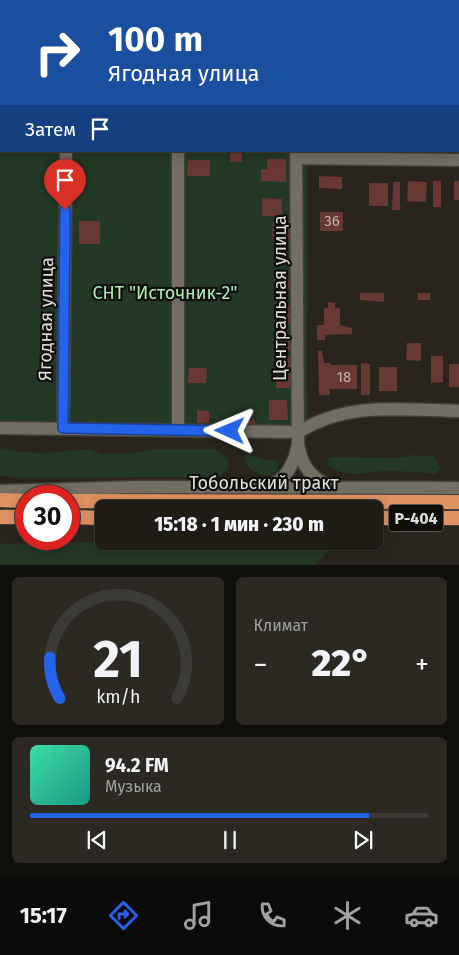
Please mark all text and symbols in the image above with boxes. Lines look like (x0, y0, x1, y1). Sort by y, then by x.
text: 100 m (108, 18, 203, 60)
icon: right (25, 20, 90, 85)
text: Ягодная улица (108, 60, 259, 87)
icon: arrive (86, 115, 114, 143)
text: Затем (25, 118, 76, 141)
pin (44, 159, 86, 210)
icon: arrive (51, 166, 79, 194)
house number: 36 (324, 212, 340, 230)
street label: Центральная улица (269, 215, 291, 381)
street label: Ягодная улица (34, 257, 58, 381)
park label: СНТ "Источник-2" (92, 282, 238, 304)
house number: 18 (337, 368, 351, 386)
position arrow (203, 404, 255, 456)
street label: Тобольский тракт (189, 472, 340, 494)
speed limit sign: 30 (15, 485, 80, 550)
road number: Р-404 (388, 504, 444, 532)
text: 15:18 · 1 мин · 230 m (154, 513, 324, 536)
text: Климат (254, 616, 308, 635)
text: 21 (93, 628, 143, 691)
text: 22° (312, 640, 371, 686)
text: − (254, 648, 268, 681)
text: + (415, 648, 429, 681)
text: km/h (96, 686, 140, 708)
text: 94.2 FM (105, 754, 169, 777)
text: Музыка (105, 777, 162, 796)
icon: previous (83, 826, 111, 854)
icon: pause (216, 826, 244, 854)
icon: next (349, 826, 377, 854)
icon: directions (106, 898, 141, 933)
icon: music (181, 898, 216, 933)
icon: phone (255, 898, 290, 933)
icon: climate (330, 898, 365, 933)
icon: car (404, 898, 439, 933)
text: 15:17 (20, 902, 67, 929)

